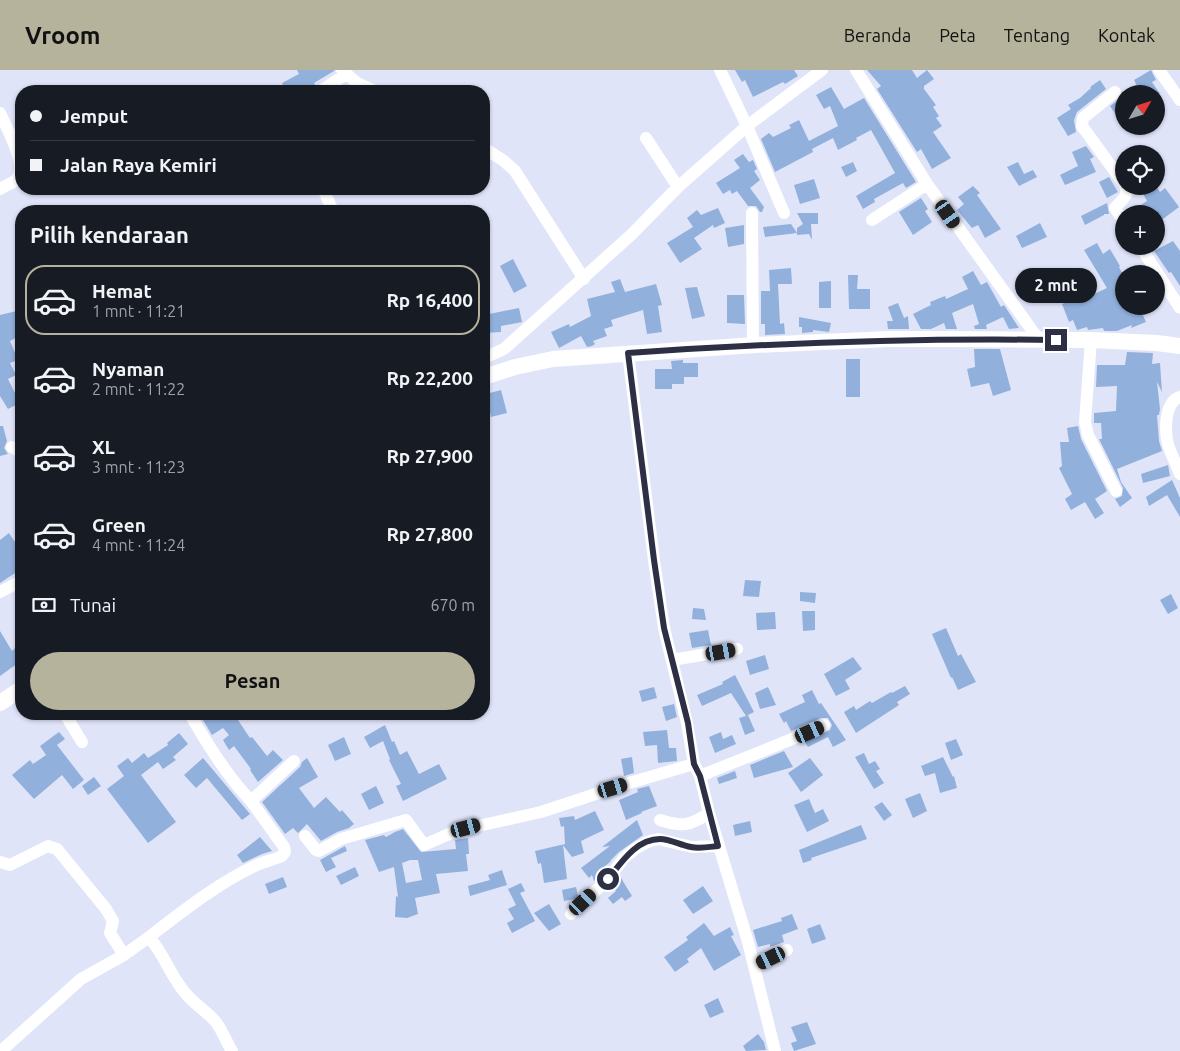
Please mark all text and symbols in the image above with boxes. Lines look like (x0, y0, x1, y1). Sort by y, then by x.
text: Vroom (25, 22, 101, 49)
text: Beranda (844, 25, 911, 45)
text: Peta (939, 25, 976, 45)
text: Tentang (1004, 25, 1070, 45)
text: Kontak (1098, 25, 1155, 45)
north arrow (1115, 85, 1165, 135)
map controls (1115, 85, 1165, 315)
text: Jemput (60, 105, 128, 127)
button: locate (1115, 145, 1165, 195)
text: Jalan Raya Kemiri (60, 154, 217, 176)
car (933, 197, 962, 231)
button: + (1115, 205, 1165, 255)
text: Pilih kendaraan (30, 222, 189, 247)
button: − (1115, 265, 1165, 315)
callout: 2 mnt (1015, 268, 1097, 302)
text: 2 mnt (1035, 276, 1077, 294)
icon: car (32, 278, 77, 323)
text: Hemat (92, 280, 152, 302)
text: Rp 16,400 (386, 289, 473, 311)
text: 1 mnt · 11:21 (92, 302, 185, 320)
route end (1045, 329, 1067, 351)
icon: car (32, 356, 77, 401)
text: Nyaman (92, 358, 164, 380)
text: Rp 22,200 (386, 367, 473, 389)
text: 2 mnt · 11:22 (92, 380, 185, 398)
icon: car (32, 434, 77, 479)
text: XL (92, 436, 115, 458)
text: Rp 27,900 (386, 445, 473, 467)
text: 3 mnt · 11:23 (92, 458, 185, 476)
icon: car (32, 512, 77, 557)
text: Green (92, 514, 146, 536)
text: Rp 27,800 (386, 523, 473, 545)
text: 4 mnt · 11:24 (92, 536, 185, 554)
icon: cash (30, 591, 58, 619)
text: Tunai (70, 594, 116, 616)
text: 670 m (430, 596, 475, 614)
car (704, 642, 737, 662)
button: Pesan (30, 652, 475, 710)
car (793, 719, 826, 745)
car (596, 776, 629, 800)
car (449, 817, 482, 839)
route start (597, 868, 619, 890)
car (566, 886, 599, 918)
car (754, 945, 787, 971)

